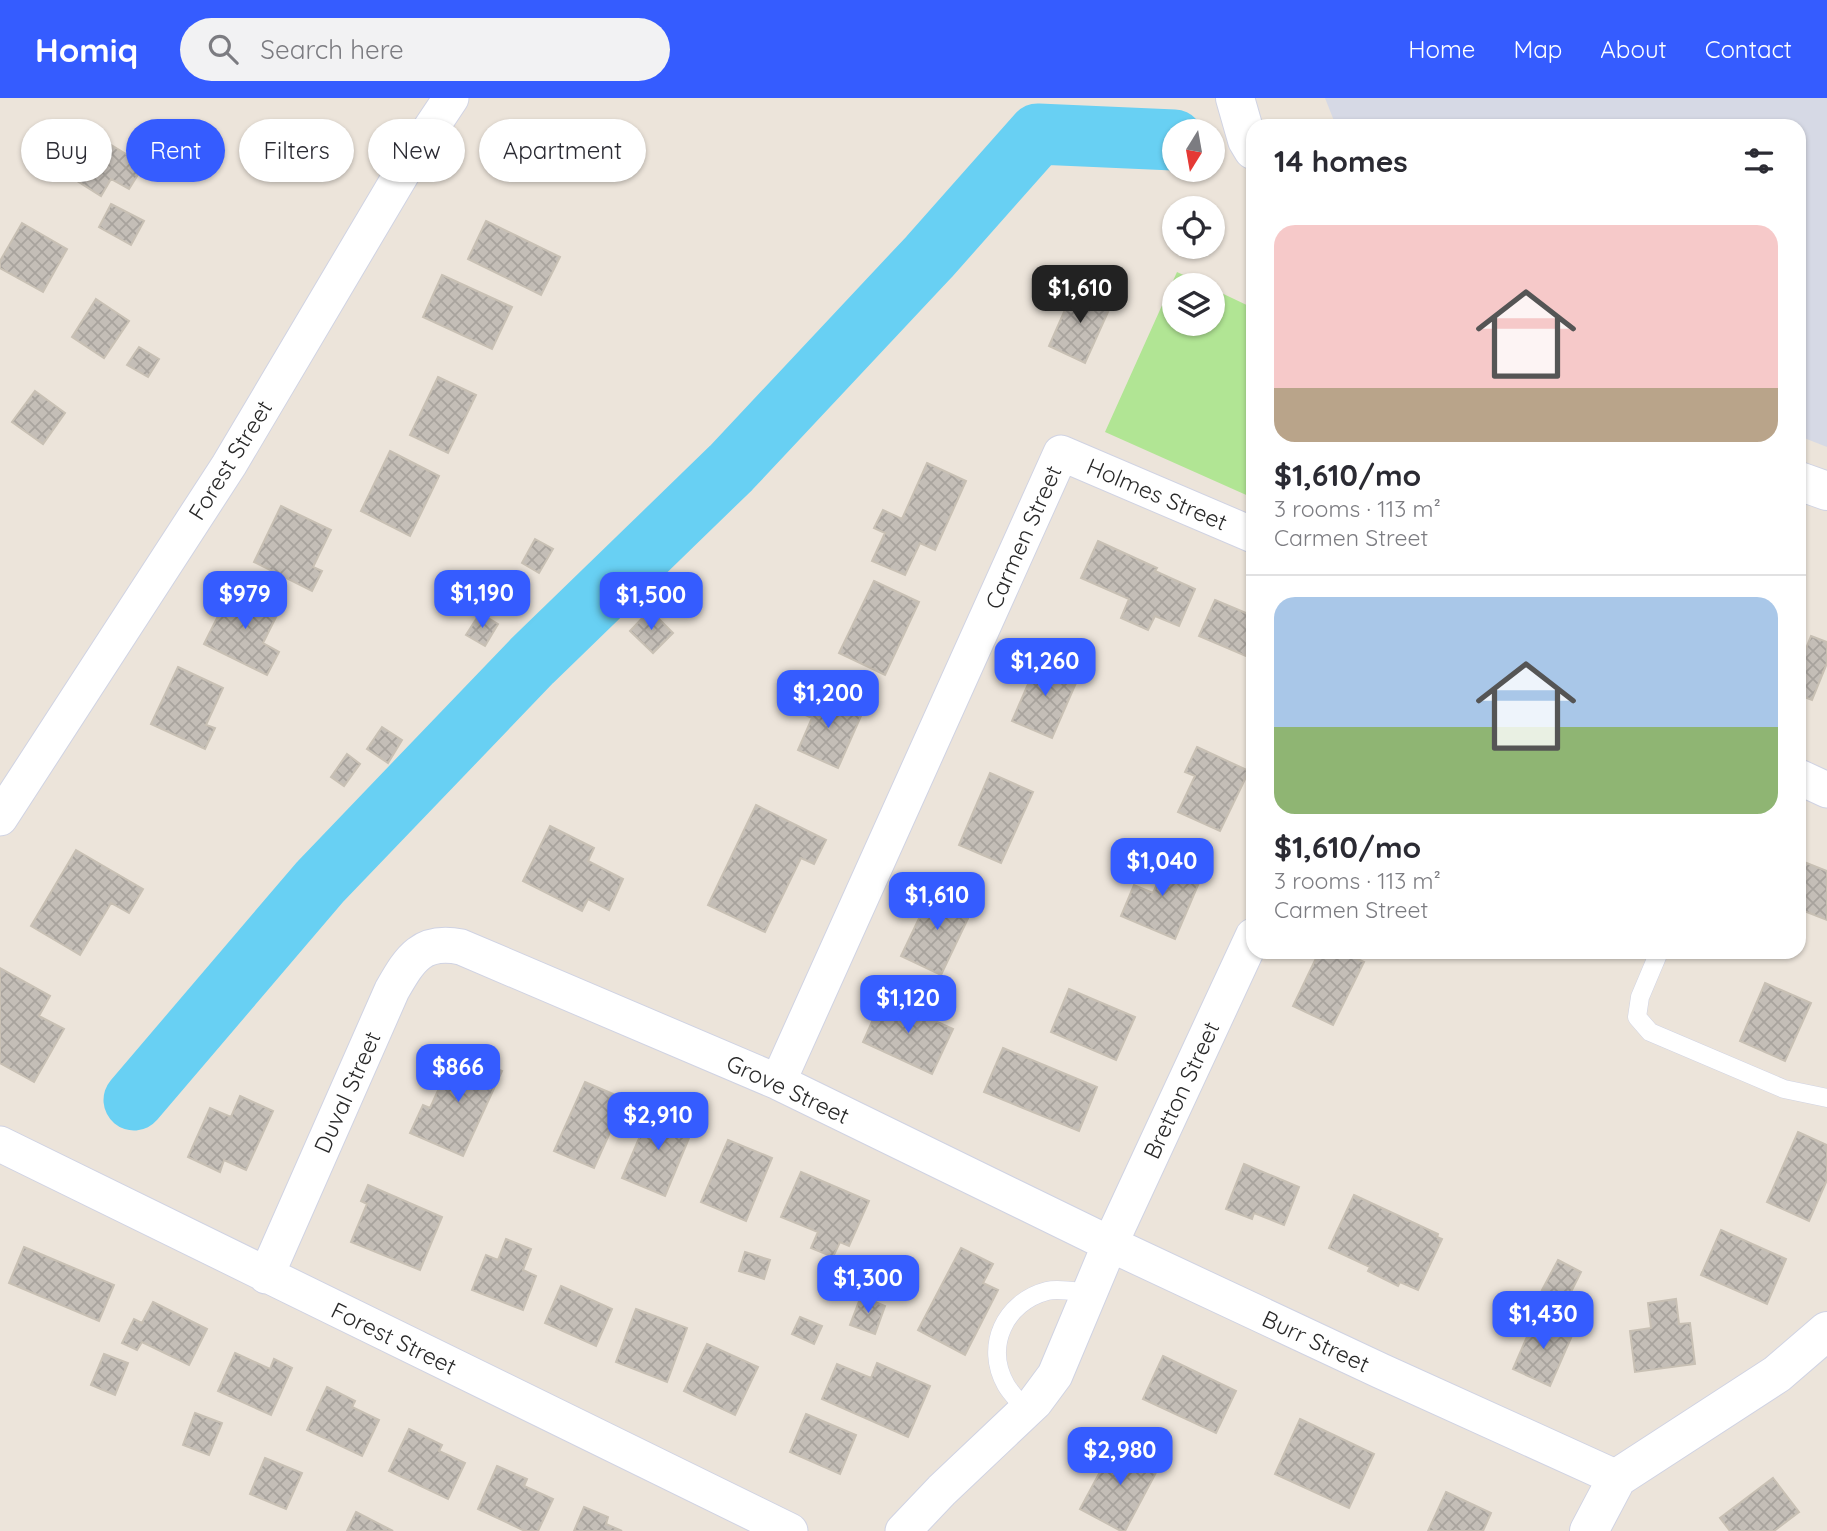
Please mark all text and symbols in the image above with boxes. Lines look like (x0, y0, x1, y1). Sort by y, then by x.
search box (180, 18, 670, 81)
text: Homiq (35, 29, 138, 70)
icon: search (204, 30, 242, 68)
text: Search here (260, 33, 404, 66)
text: Home (1408, 34, 1475, 64)
text: Map (1513, 34, 1562, 64)
text: About (1600, 34, 1667, 64)
text: Contact (1705, 34, 1792, 64)
chip: Buy (21, 119, 112, 182)
chip: Rent (126, 119, 225, 182)
chip: Filters (239, 119, 354, 182)
chip: New (368, 119, 465, 182)
chip: Apartment (479, 119, 646, 182)
north arrow (1162, 119, 1225, 182)
map controls (1162, 119, 1225, 336)
text: 14 homes (1274, 142, 1408, 180)
icon: filters (1740, 142, 1778, 180)
button: locate (1162, 196, 1225, 259)
pin: $1,610 (1023, 266, 1137, 325)
icon: home (1463, 271, 1589, 397)
text: $1,610 (1048, 273, 1112, 302)
button: layers (1162, 273, 1225, 336)
street label: Forest Street (182, 395, 278, 525)
street label: Holmes Street (1082, 451, 1232, 537)
text: $1,610/mo (1274, 456, 1421, 494)
street label: Carmen Street (978, 460, 1068, 613)
text: 3 rooms · 113 m² (1274, 494, 1441, 523)
text: Carmen Street (1274, 523, 1428, 552)
pin: $1,190 (425, 570, 539, 630)
pin: $979 (204, 572, 286, 631)
pin: $1,500 (594, 573, 708, 632)
text: $1,190 (450, 578, 514, 607)
text: $979 (219, 579, 271, 608)
text: $1,500 (616, 580, 686, 609)
pin: $1,260 (988, 638, 1102, 698)
icon: home (1463, 643, 1589, 769)
text: $1,260 (1011, 646, 1079, 675)
pin: $1,200 (771, 670, 885, 730)
text: $1,200 (793, 678, 863, 707)
text: $1,610/mo (1274, 828, 1421, 866)
pin: $1,040 (1105, 838, 1219, 898)
text: $1,040 (1127, 846, 1197, 875)
text: 3 rooms · 113 m² (1274, 866, 1441, 895)
pin: $1,610 (880, 872, 994, 932)
text: $1,610 (905, 880, 969, 909)
text: Carmen Street (1274, 895, 1428, 924)
pin: $1,120 (851, 976, 965, 1035)
text: $1,120 (876, 983, 940, 1012)
street label: Bretton Street (1137, 1017, 1226, 1163)
street label: Duval Street (307, 1026, 387, 1157)
pin: $866 (417, 1044, 499, 1104)
street label: Grove Street (722, 1048, 854, 1130)
text: $866 (432, 1052, 484, 1081)
pin: $2,910 (601, 1093, 715, 1152)
text: $2,910 (623, 1100, 693, 1129)
pin: $1,300 (811, 1256, 925, 1315)
text: $1,300 (833, 1263, 903, 1292)
pin: $1,430 (1486, 1292, 1600, 1351)
street label: Forest Street (327, 1295, 461, 1381)
text: $1,430 (1509, 1299, 1578, 1328)
street label: Burr Street (1258, 1304, 1374, 1379)
pin: $2,980 (1063, 1428, 1177, 1487)
text: $2,980 (1084, 1435, 1156, 1464)

